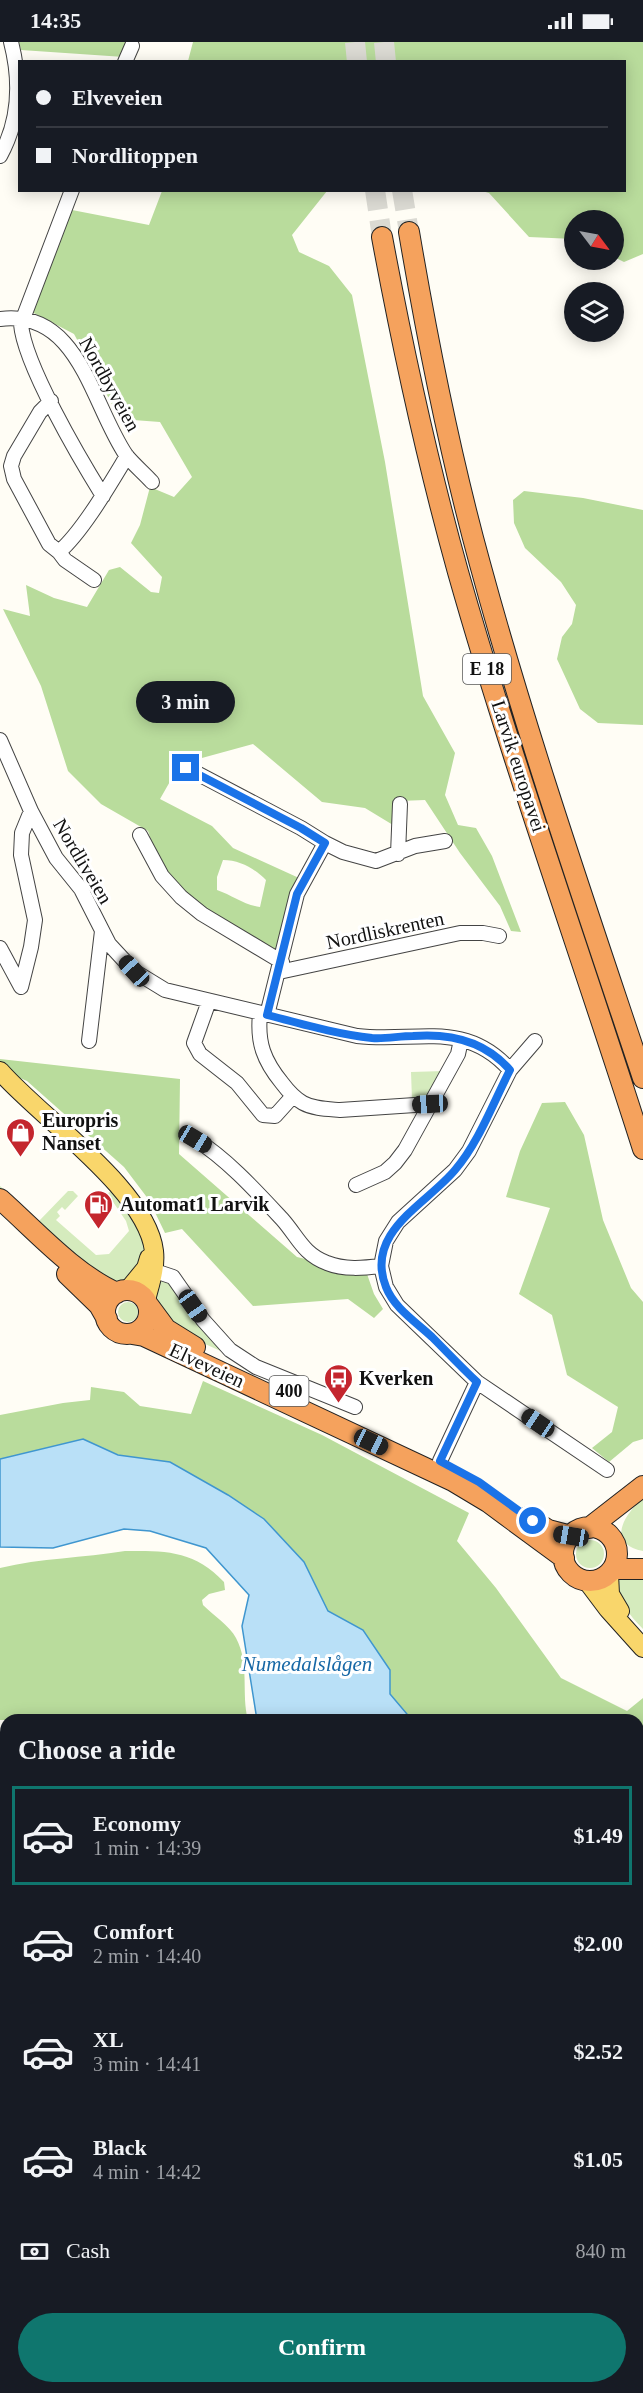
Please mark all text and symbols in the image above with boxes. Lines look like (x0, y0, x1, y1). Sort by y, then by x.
text: 14:35 (30, 8, 81, 33)
text: Elveveien (72, 85, 162, 110)
text: Nordlitoppen (72, 143, 198, 168)
north arrow (564, 210, 624, 270)
map controls (564, 210, 624, 342)
button: layers (564, 282, 624, 342)
street label: Nordbyveien (74, 333, 145, 435)
road number: E 18 (463, 654, 511, 684)
callout: 3 min (136, 681, 236, 723)
text: 3 min (161, 691, 210, 713)
street label: Larvik europavei (486, 697, 551, 835)
route end (172, 754, 199, 781)
street label: Nordliveien (49, 814, 117, 908)
street label: Nordliskrenten (324, 907, 446, 953)
car (115, 952, 153, 990)
car (412, 1094, 448, 1114)
place label: Europris Nanset (42, 1109, 119, 1154)
shop icon: Europris Nanset (5, 1116, 37, 1158)
car (175, 1122, 215, 1156)
fuel station icon: Automat1 Larvik (83, 1188, 115, 1230)
place label: Automat1 Larvik (120, 1193, 270, 1215)
car (175, 1286, 211, 1326)
street label: Elveveien (166, 1338, 248, 1392)
bus stop icon: Kverken (322, 1362, 354, 1404)
place label: Kverken (359, 1367, 433, 1389)
road number: 400 (270, 1376, 308, 1406)
car (518, 1405, 558, 1441)
car (351, 1426, 391, 1458)
route start (519, 1507, 546, 1534)
car (552, 1524, 590, 1548)
water label: Numedalslågen (241, 1652, 372, 1676)
text: Choose a ride (18, 1735, 176, 1765)
icon: car (21, 1809, 75, 1863)
text: Economy (93, 1811, 181, 1836)
text: $1.49 (574, 1823, 623, 1848)
text: 1 min · 14:39 (93, 1837, 201, 1859)
icon: car (21, 1917, 75, 1971)
text: Comfort (93, 1919, 174, 1944)
text: $2.00 (574, 1931, 623, 1956)
text: 2 min · 14:40 (93, 1945, 201, 1967)
icon: car (21, 2025, 75, 2079)
text: XL (93, 2027, 124, 2052)
text: $2.52 (574, 2039, 623, 2064)
text: 3 min · 14:41 (93, 2053, 201, 2075)
icon: car (21, 2133, 75, 2187)
text: Black (93, 2135, 147, 2160)
text: $1.05 (574, 2147, 623, 2172)
text: 4 min · 14:42 (93, 2161, 201, 2183)
icon: cash (18, 2235, 51, 2268)
text: Cash (66, 2238, 110, 2263)
text: 840 m (575, 2240, 626, 2262)
button: Confirm (18, 2313, 626, 2382)

